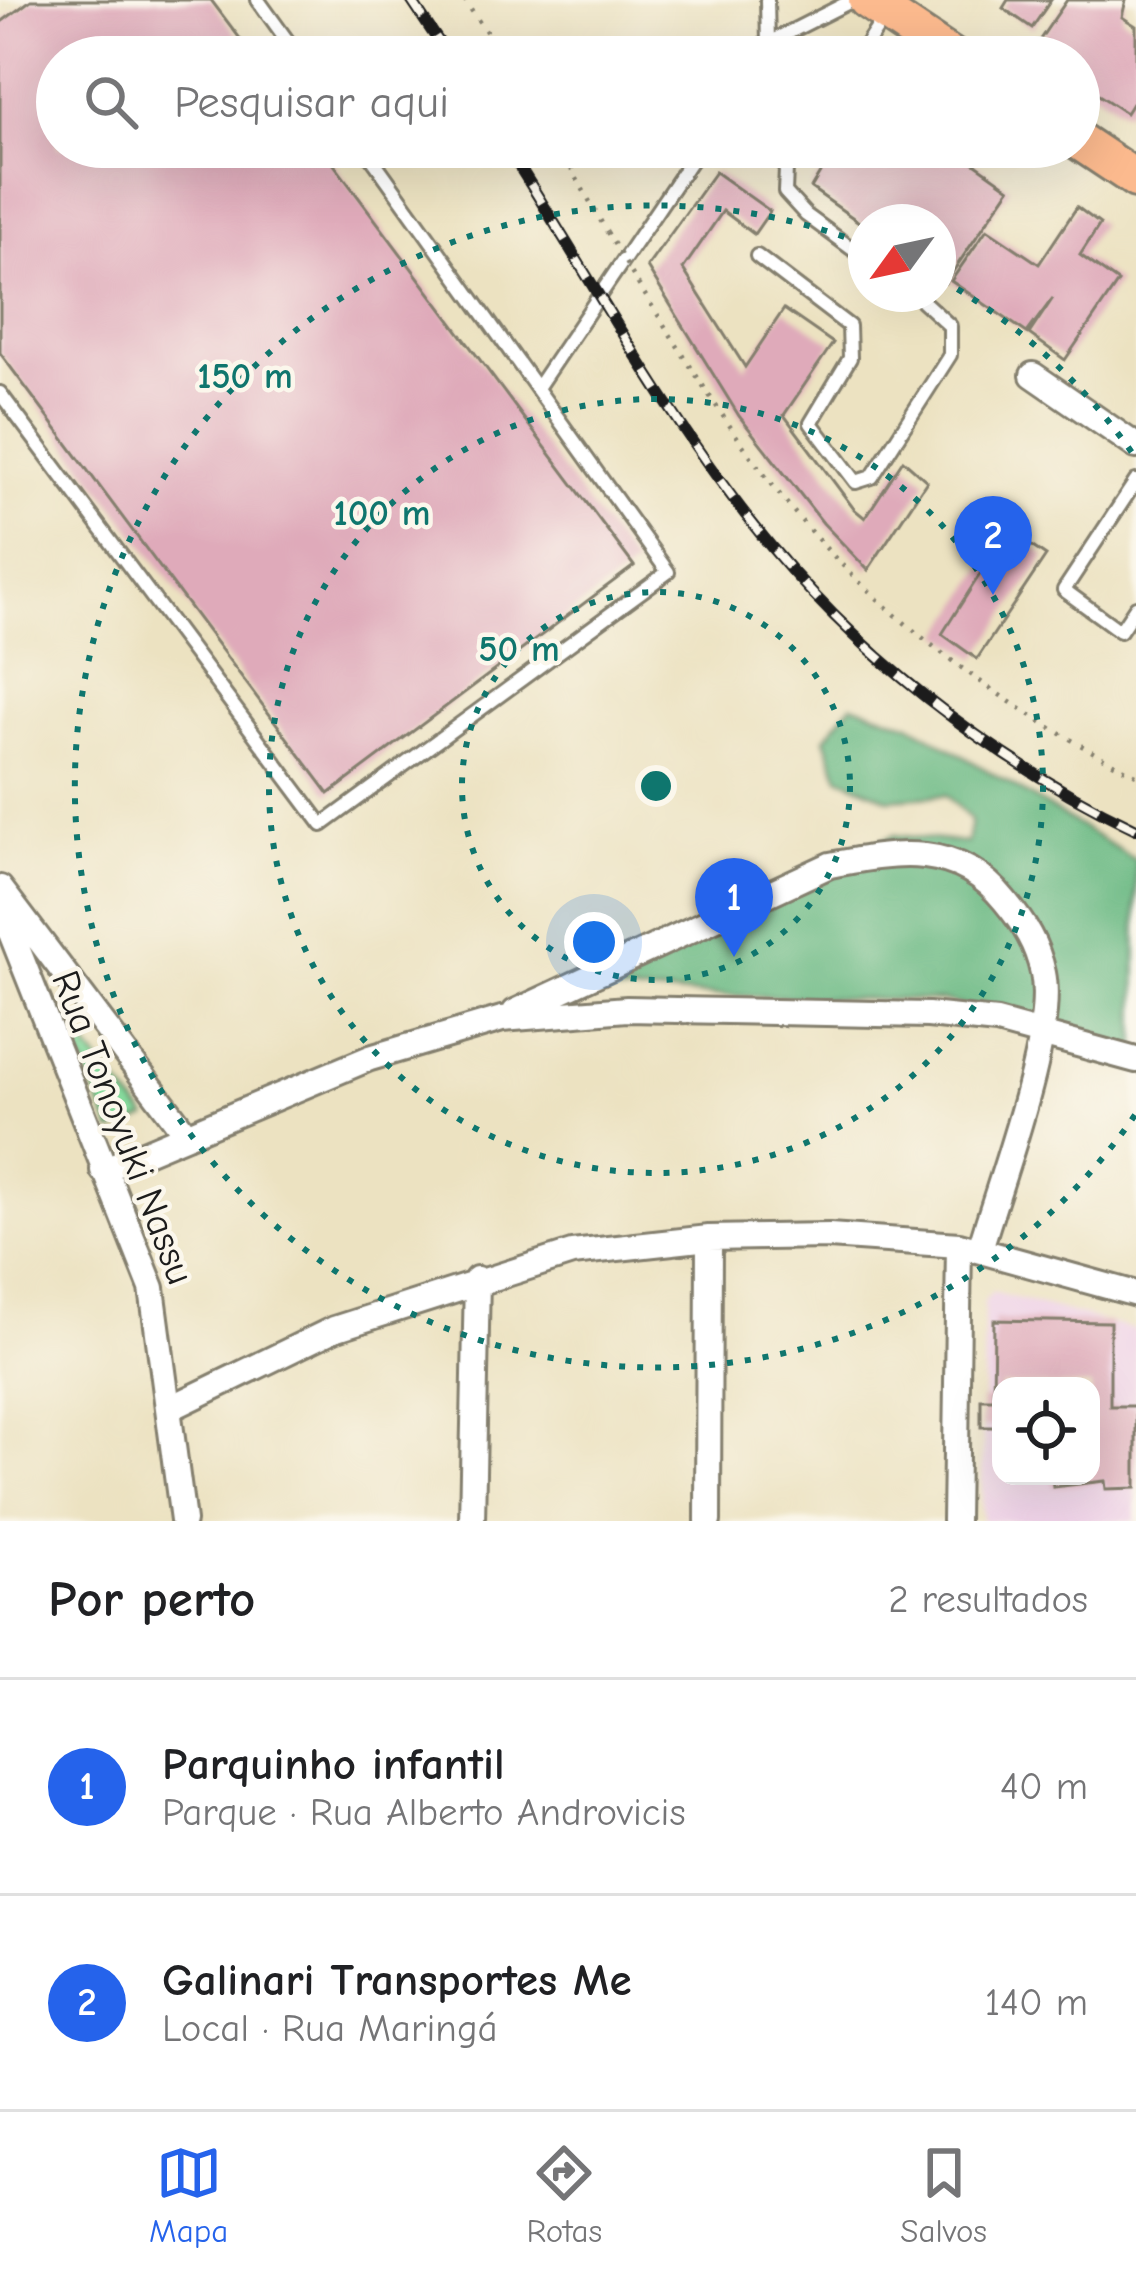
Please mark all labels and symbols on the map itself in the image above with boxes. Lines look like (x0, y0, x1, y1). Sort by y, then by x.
north arrow (848, 204, 956, 312)
text: 150 m (197, 356, 293, 397)
text: 100 m (334, 493, 430, 534)
pin: 2 (954, 496, 1032, 595)
text: 50 m (478, 629, 560, 670)
centre of rings (635, 765, 677, 807)
pin: 1 (695, 858, 773, 957)
your location (564, 912, 624, 972)
street label: Rua Tonoyuki Nassu (42, 965, 203, 1291)

